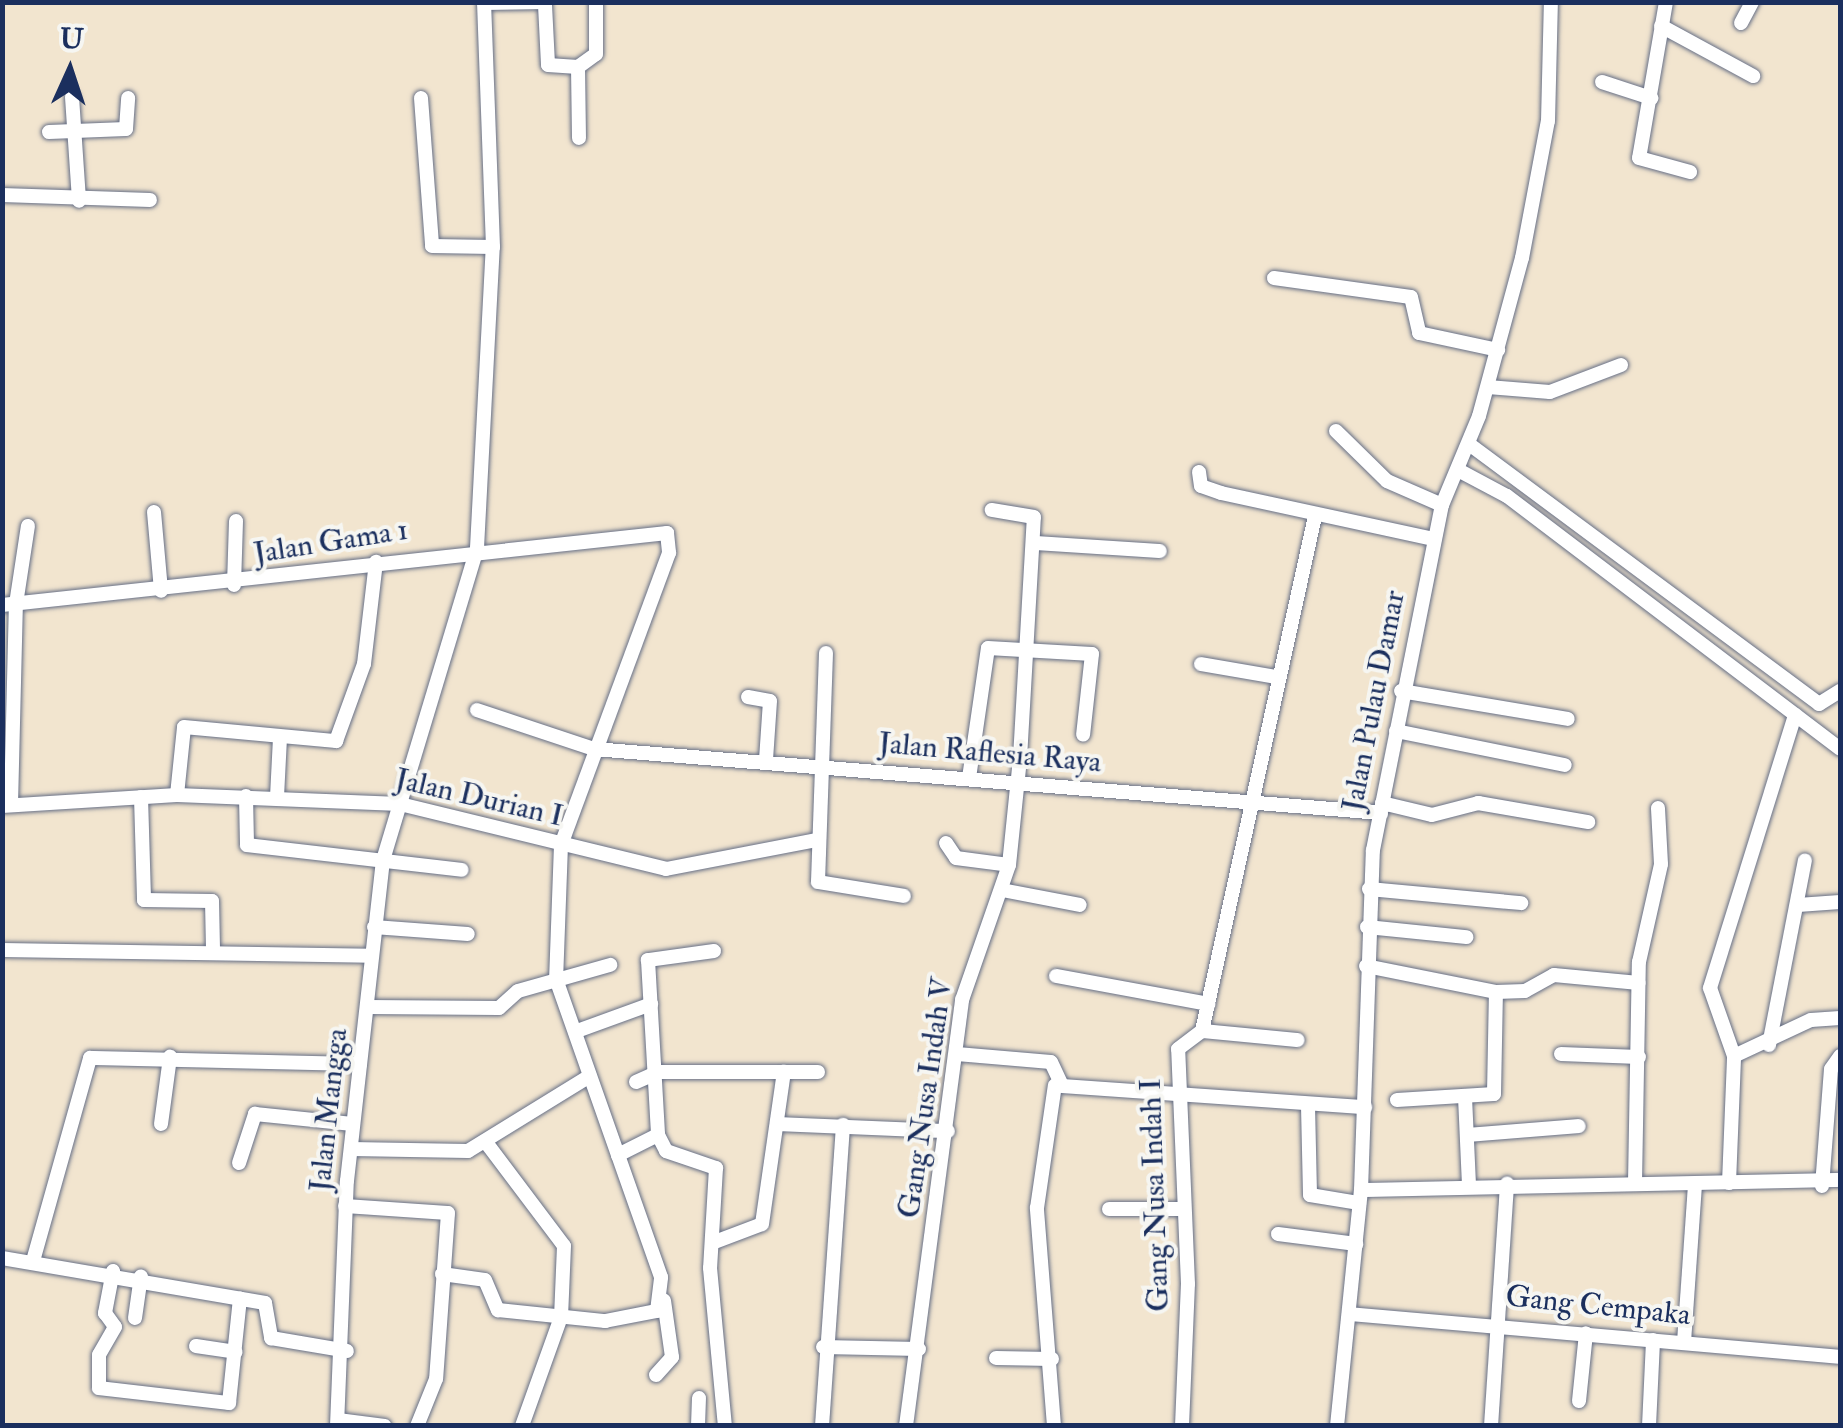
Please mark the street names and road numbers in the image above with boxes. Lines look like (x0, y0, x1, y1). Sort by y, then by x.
street label: Jalan Gama 1 (251, 512, 411, 572)
street label: Jalan Pulau Damar (1335, 588, 1413, 814)
street label: Jalan Raflesia Raya (877, 725, 1103, 781)
street label: Jalan Durian I (392, 761, 566, 835)
street label: Gang Nusa Indah V (891, 975, 961, 1221)
street label: Jalan Mangga (303, 1026, 355, 1194)
street label: Gang Nusa Indah I (1133, 1078, 1177, 1312)
street label: Gang Cempaka (1504, 1278, 1692, 1334)

